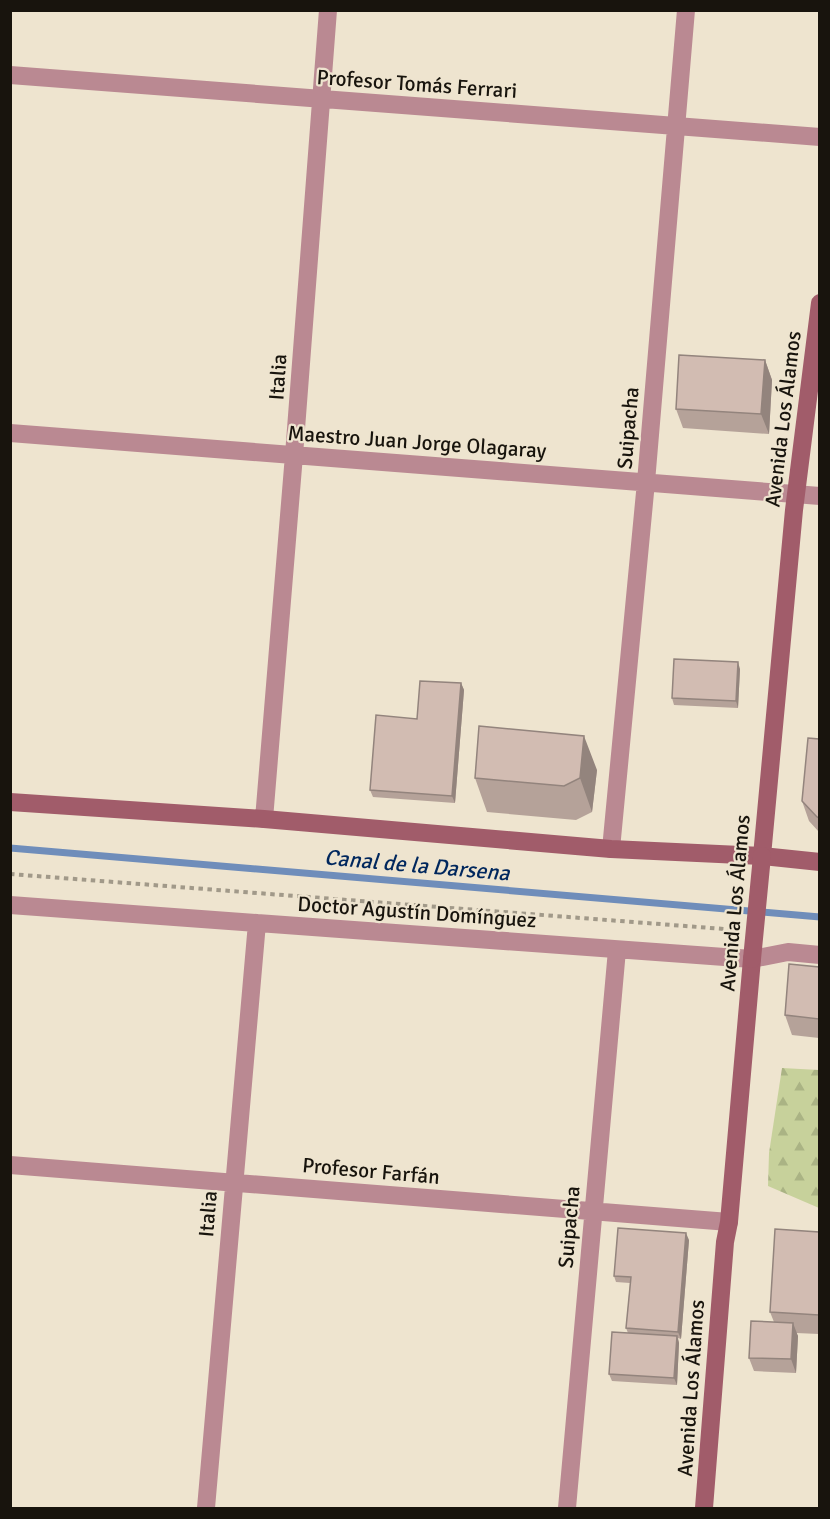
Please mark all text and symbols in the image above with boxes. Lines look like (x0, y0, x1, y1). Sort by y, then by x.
street label: Profesor Tomás Ferrari (316, 64, 518, 104)
street label: Avenida Los Álamos (759, 329, 807, 509)
street label: Italia (263, 353, 293, 401)
street label: Suipacha (611, 386, 645, 470)
street label: Maestro Juan Jorge Olagaray (287, 420, 547, 464)
street label: Avenida Los Álamos (714, 814, 756, 992)
water label: Canal de la Darsena (323, 843, 512, 887)
street label: Doctor Agustín Domínguez (297, 891, 537, 933)
street label: Profesor Farfán (301, 1152, 441, 1190)
street label: Suipacha (552, 1185, 586, 1269)
street label: Italia (193, 1190, 223, 1238)
street label: Avenida Los Álamos (672, 1299, 710, 1477)

